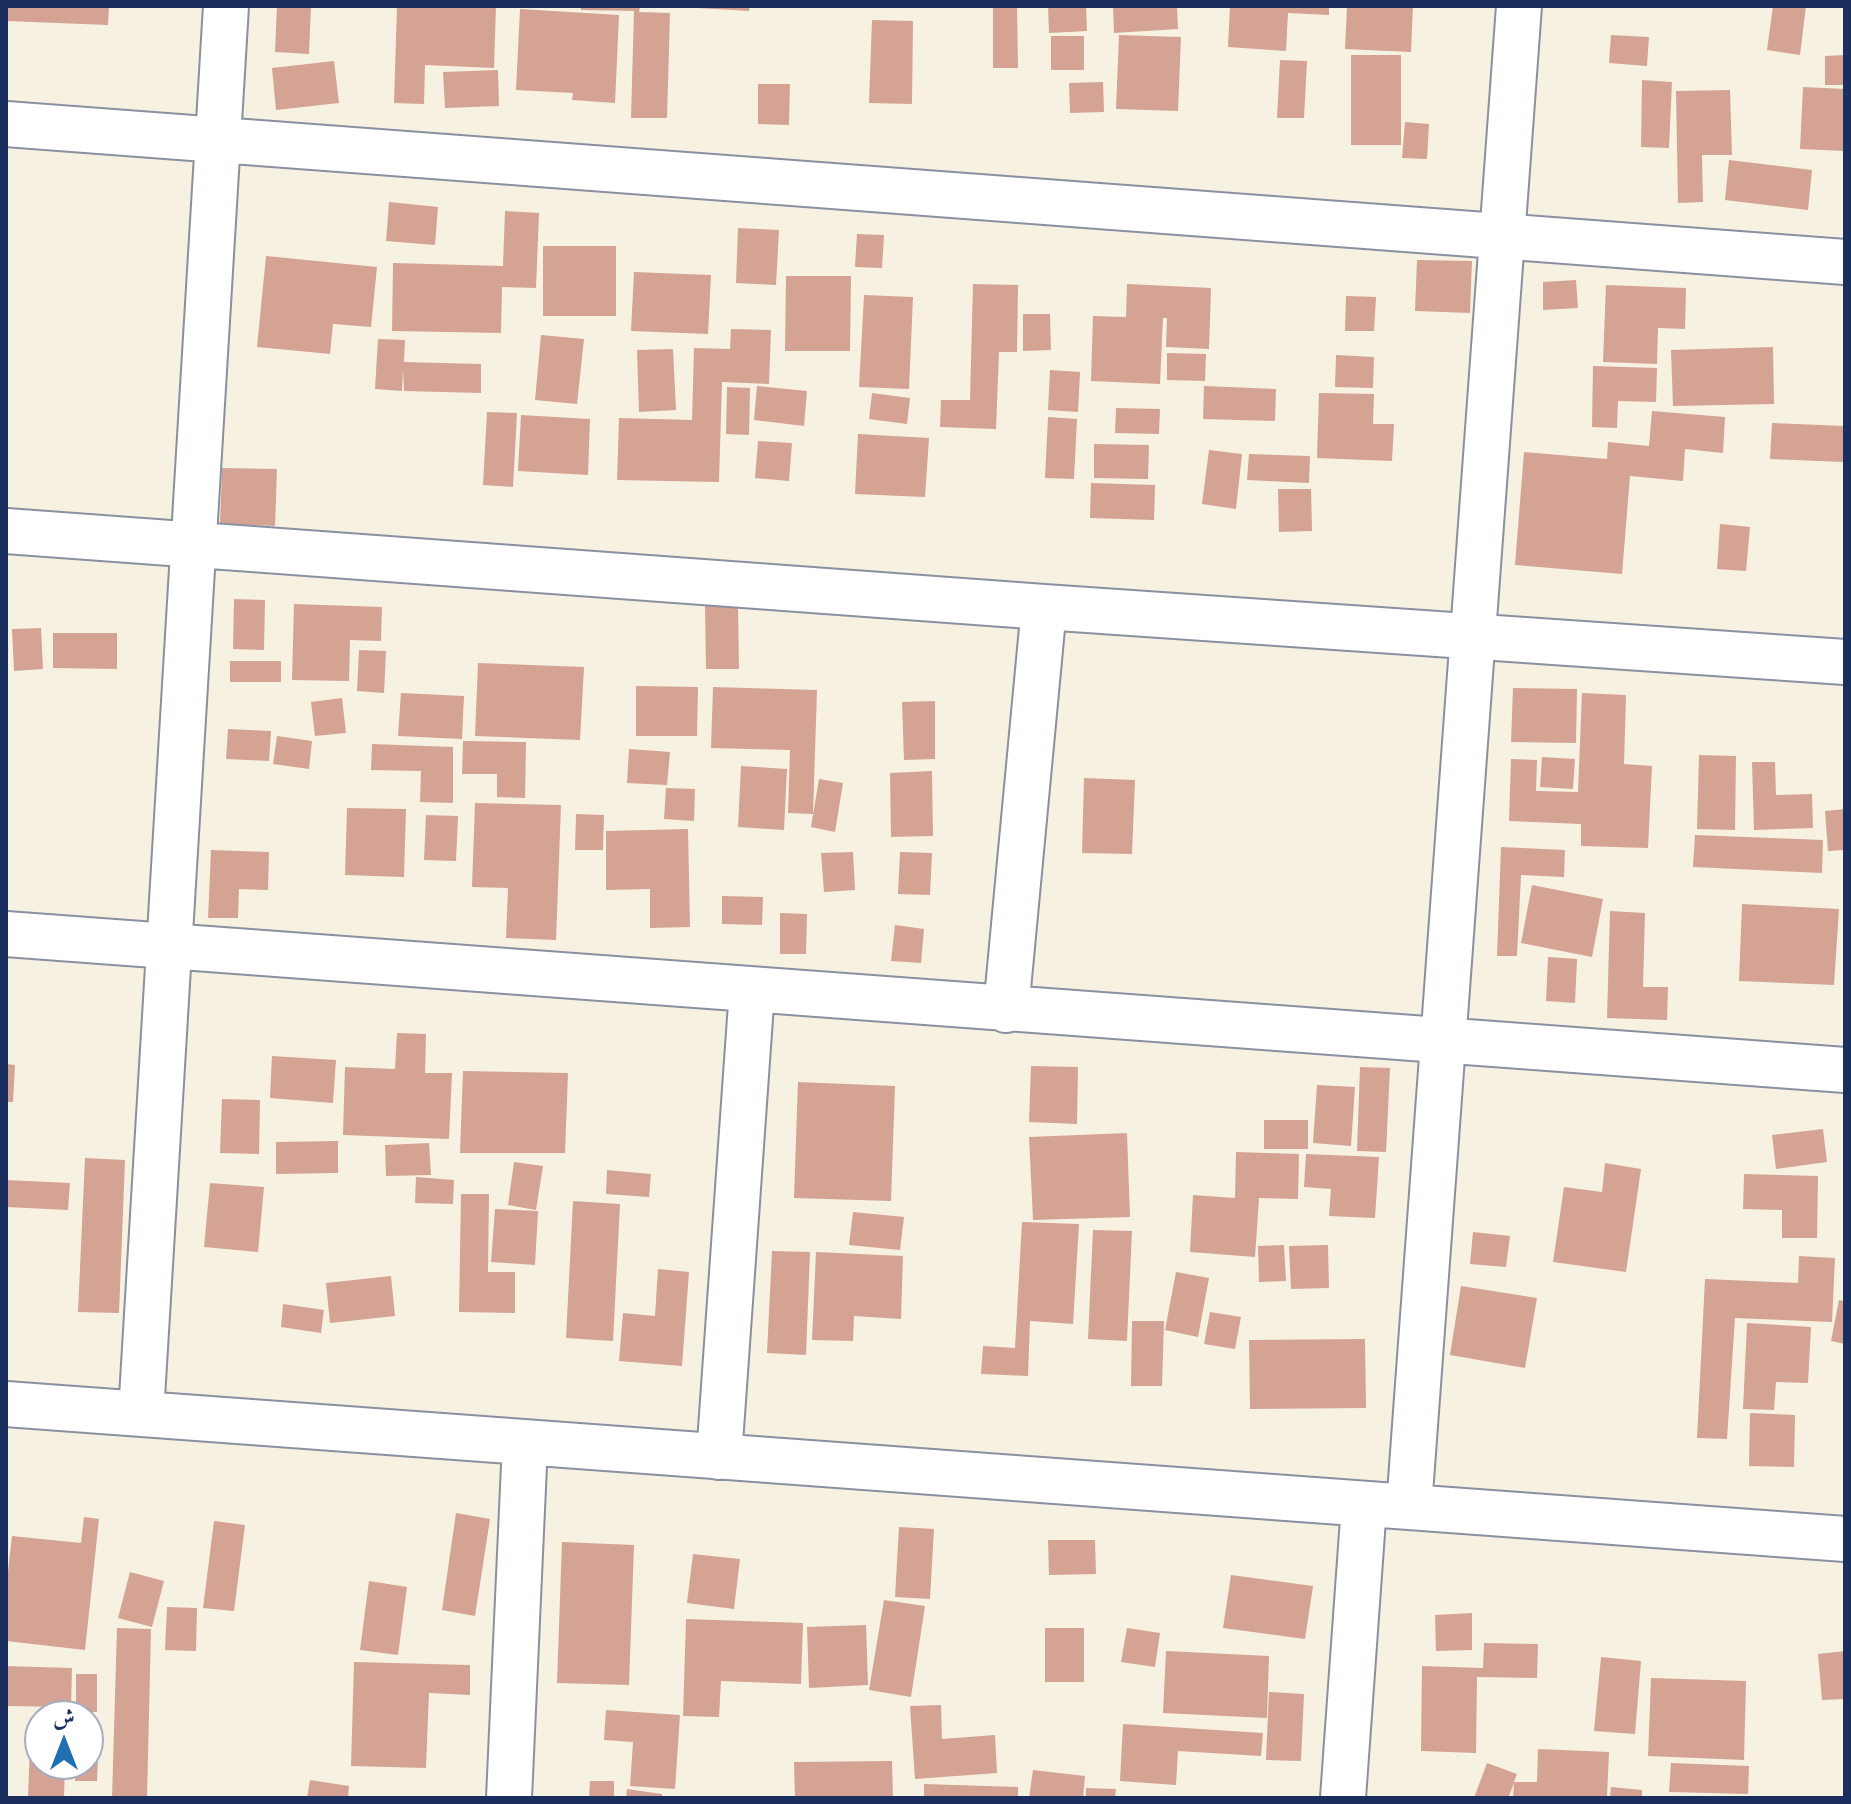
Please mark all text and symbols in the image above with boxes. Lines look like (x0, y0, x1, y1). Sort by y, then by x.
north arrow (24, 1700, 104, 1780)
text: ش (53, 1703, 75, 1733)

